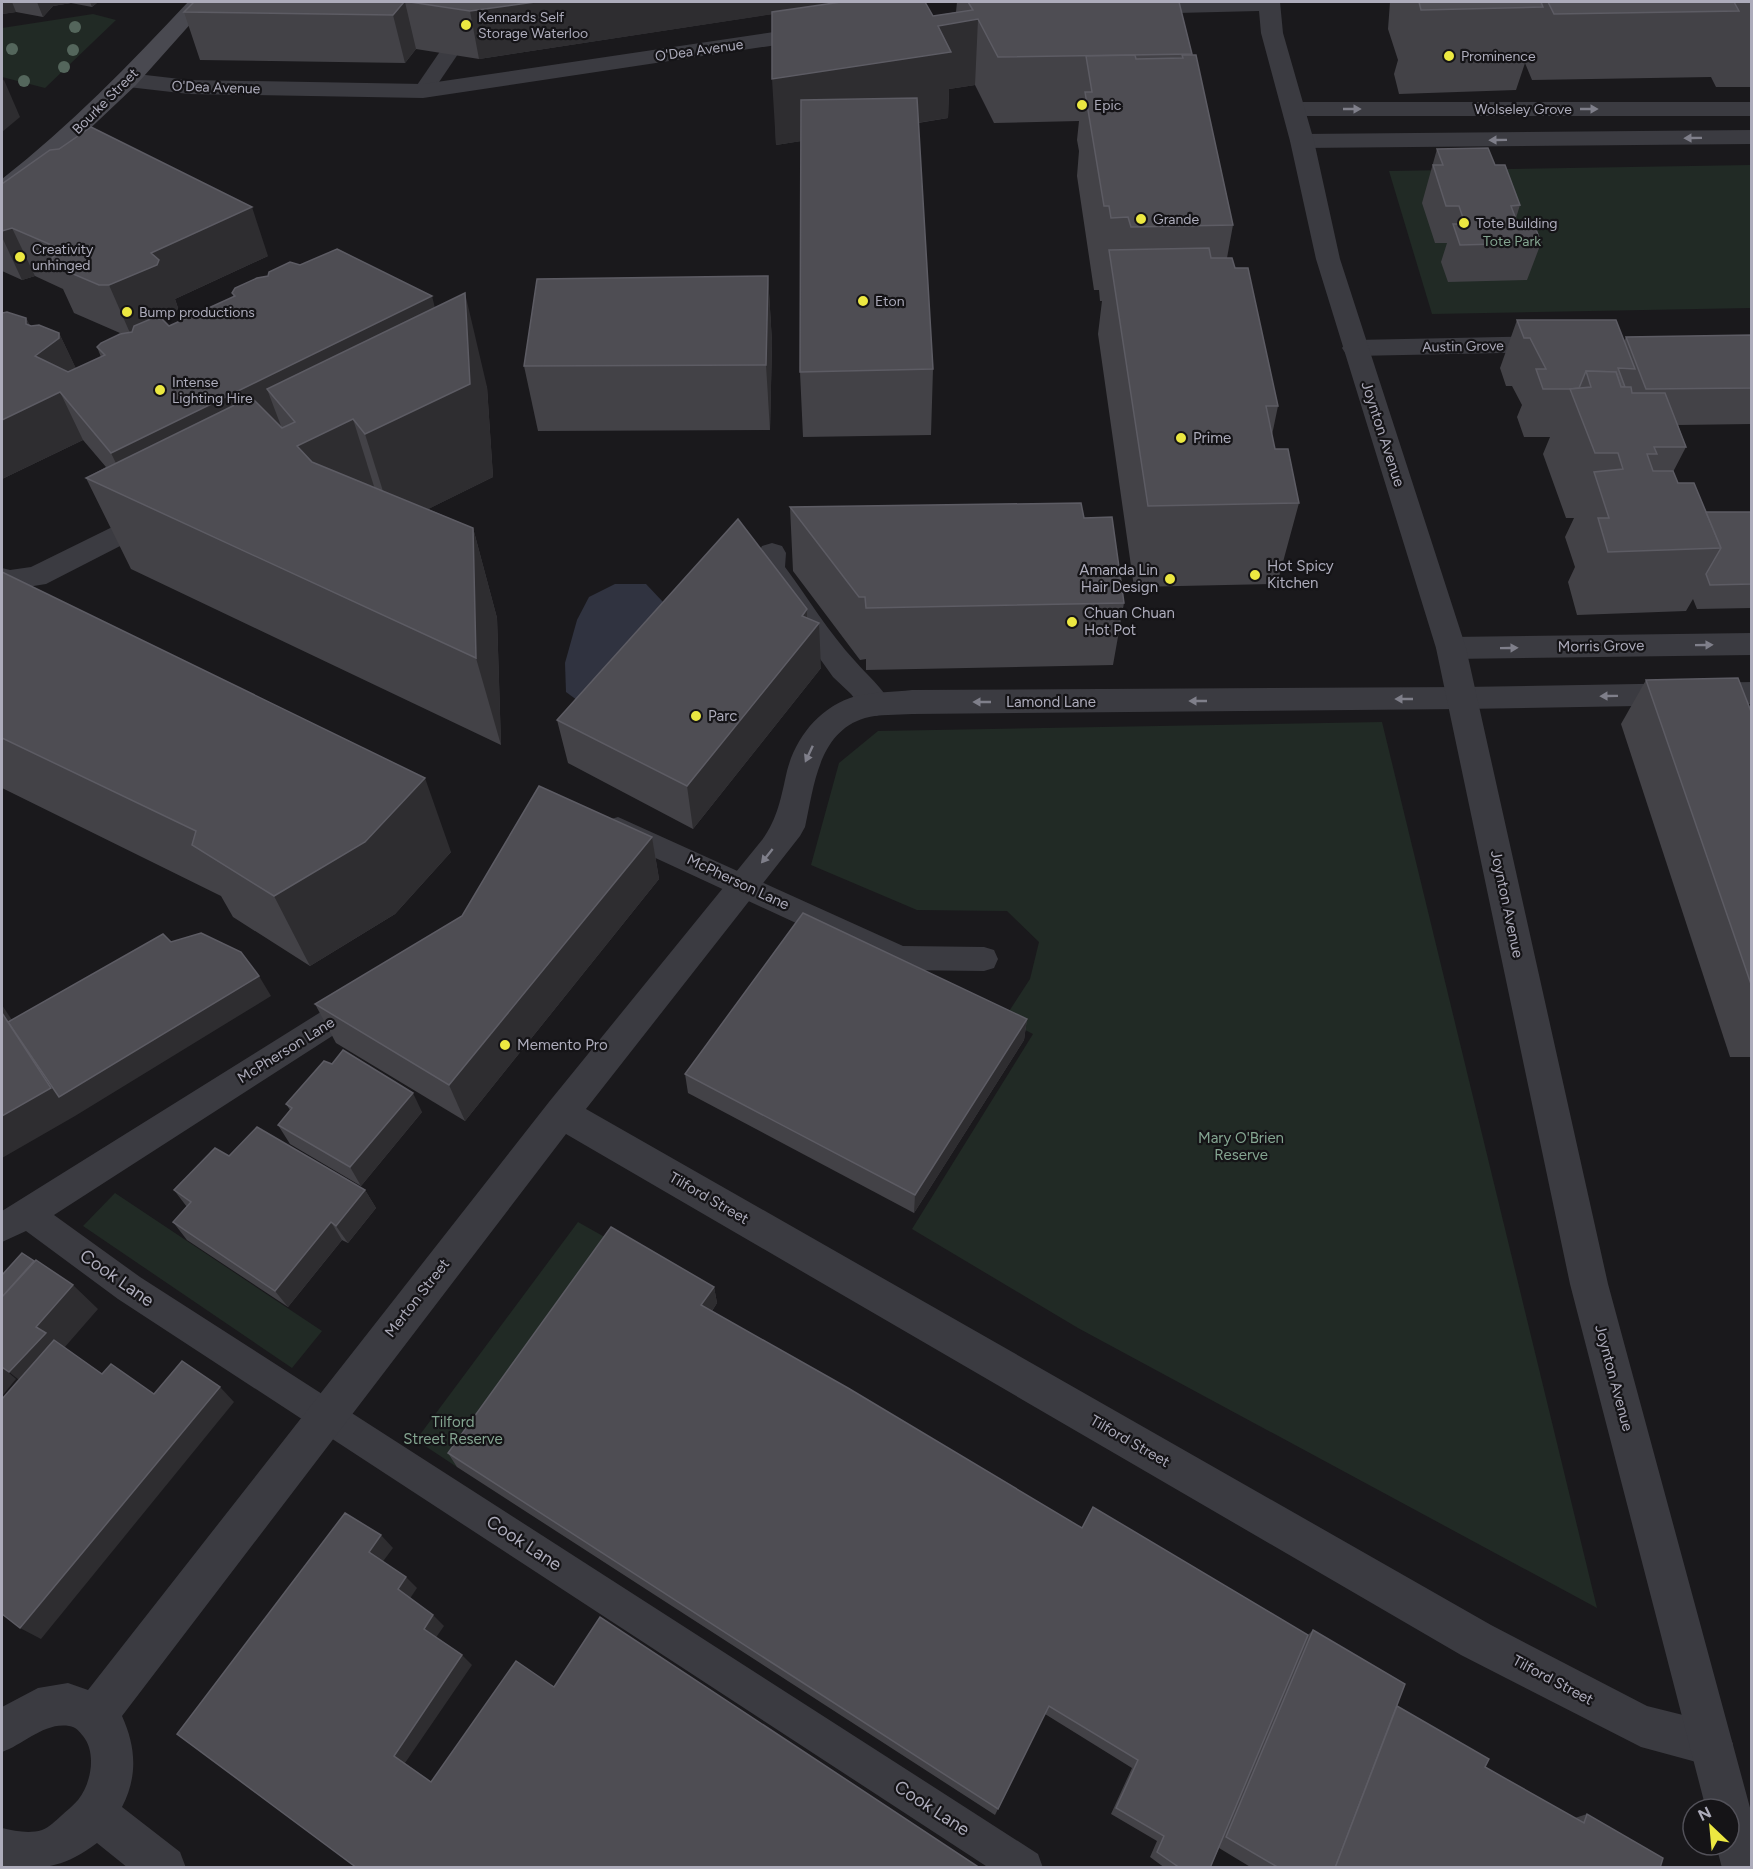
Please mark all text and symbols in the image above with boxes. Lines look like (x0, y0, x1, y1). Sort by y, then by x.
place label: Kennards Self Storage Waterloo (478, 9, 588, 42)
marker: Kennards Self Storage Waterloo (459, 18, 473, 32)
street label: O'Dea Avenue (654, 36, 745, 65)
place label: Prominence (1461, 48, 1536, 65)
marker: Prominence (1442, 49, 1456, 63)
street label: Bourke Street (69, 65, 142, 138)
street label: O'Dea Avenue (171, 77, 261, 98)
place label: Epic (1094, 97, 1122, 114)
marker: Epic (1075, 98, 1089, 112)
street label: Wolseley Grove (1474, 101, 1572, 118)
one-way arrow (1343, 104, 1362, 114)
one-way arrow (1580, 104, 1599, 114)
one-way arrow (1684, 133, 1703, 143)
one-way arrow (1489, 135, 1508, 145)
place label: Grande (1153, 211, 1200, 228)
marker: Grande (1134, 212, 1148, 226)
place label: Tote Building (1476, 215, 1558, 232)
marker: Tote Building (1457, 216, 1471, 230)
park label: Tote Park (1483, 233, 1541, 250)
place label: Creativity unhinged (32, 241, 94, 274)
marker: Creativity unhinged (13, 250, 27, 264)
place label: Eton (875, 293, 905, 310)
marker: Eton (856, 294, 870, 308)
place label: Bump productions (139, 304, 255, 321)
marker: Bump productions (120, 305, 134, 319)
street label: Austin Grove (1422, 337, 1504, 356)
place label: Intense Lighting Hire (172, 374, 253, 407)
street label: Joynton Avenue (1358, 379, 1408, 489)
marker: Intense Lighting Hire (153, 383, 167, 397)
place label: Prime (1193, 429, 1231, 447)
marker: Prime (1174, 431, 1188, 445)
place label: Hot Spicy Kitchen (1267, 557, 1334, 592)
place label: Amanda Lin Hair Design (1079, 561, 1158, 596)
marker: Hot Spicy Kitchen (1248, 568, 1262, 582)
marker: Amanda Lin Hair Design (1163, 572, 1177, 586)
place label: Chuan Chuan Hot Pot (1084, 604, 1175, 639)
marker: Chuan Chuan Hot Pot (1065, 615, 1079, 629)
street label: Morris Grove (1558, 636, 1644, 656)
one-way arrow (1695, 640, 1714, 650)
one-way arrow (1500, 643, 1519, 652)
one-way arrow (1600, 691, 1619, 701)
street label: Lamond Lane (1006, 693, 1096, 711)
one-way arrow (1395, 694, 1414, 704)
one-way arrow (1189, 696, 1208, 705)
one-way arrow (973, 697, 992, 707)
place label: Parc (708, 707, 737, 725)
marker: Parc (689, 709, 703, 723)
one-way arrow (804, 746, 813, 763)
one-way arrow (761, 848, 774, 864)
street label: Joynton Avenue (1487, 849, 1527, 959)
street label: McPherson Lane (684, 850, 792, 914)
street label: McPherson Lane (234, 1013, 338, 1087)
place label: Memento Pro (517, 1036, 608, 1054)
marker: Memento Pro (498, 1038, 512, 1052)
park label: Mary O'Brien Reserve (1198, 1129, 1284, 1164)
street label: Tilford Street (666, 1168, 752, 1228)
street label: Cook Lane (76, 1244, 158, 1312)
street label: Merton Street (381, 1255, 453, 1341)
street label: Joynton Avenue (1591, 1323, 1637, 1433)
street label: Tilford Street (1087, 1411, 1173, 1471)
park label: Tilford Street Reserve (403, 1413, 503, 1448)
street label: Cook Lane (482, 1511, 566, 1576)
street label: Tilford Street (1510, 1651, 1597, 1709)
street label: Cook Lane (890, 1776, 974, 1841)
north arrow (1681, 1797, 1741, 1857)
text: N (1695, 1803, 1714, 1825)

